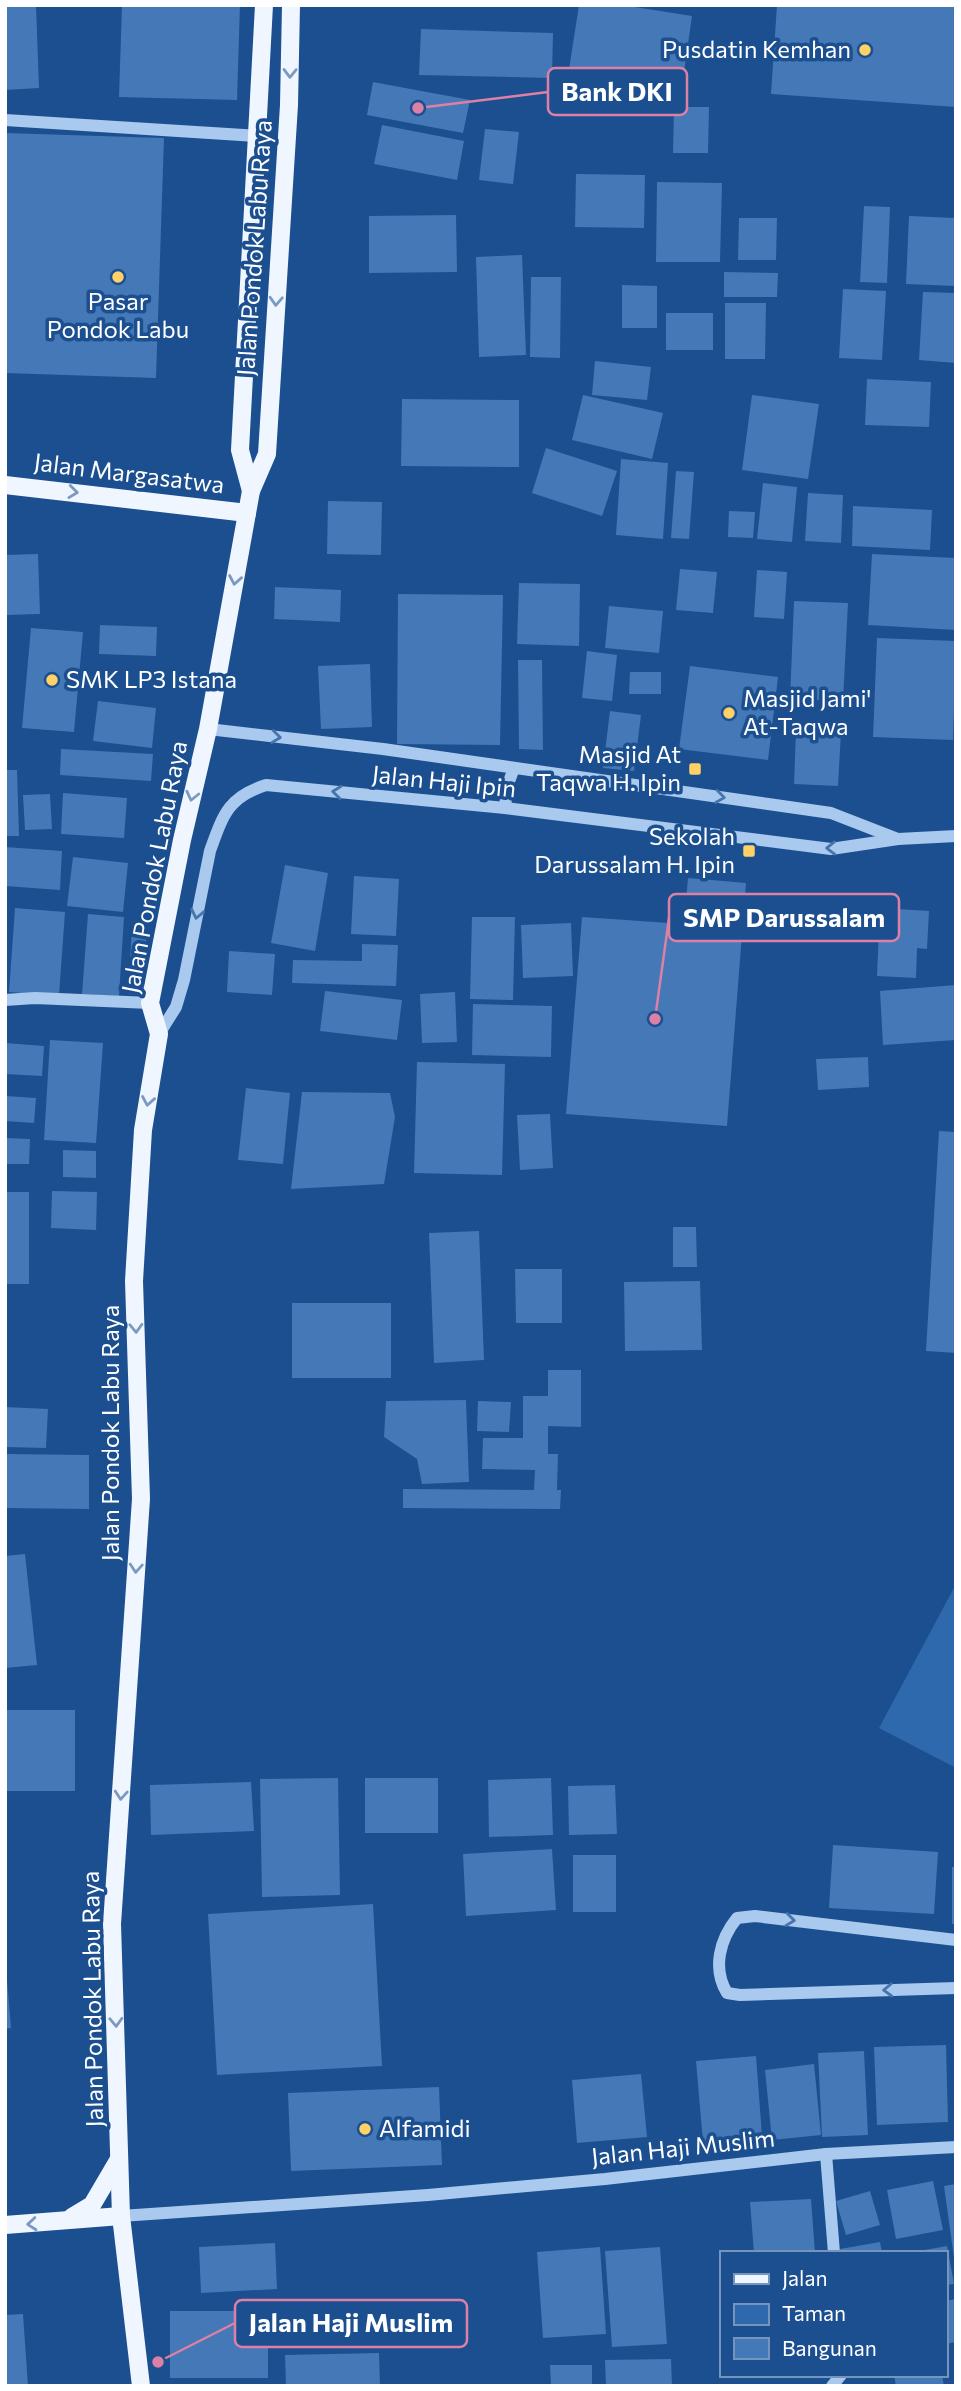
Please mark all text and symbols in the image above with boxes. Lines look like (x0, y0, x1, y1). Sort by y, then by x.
place label: Pusdatin Kemhan (662, 34, 851, 63)
marker: Pusdatin Kemhan (857, 42, 873, 58)
one-way arrow (282, 68, 297, 79)
callout: Bank DKI (548, 68, 687, 115)
text: Bank DKI (561, 75, 673, 106)
street label: Jalan Pondok Labu Raya (230, 119, 277, 377)
marker: Pasar Pondok Labu (110, 269, 126, 285)
place label: Pasar Pondok Labu (47, 286, 189, 343)
one-way arrow (269, 295, 284, 306)
street label: Jalan Margasatwa (32, 446, 226, 499)
one-way arrow (67, 485, 79, 500)
one-way arrow (228, 574, 243, 586)
place label: SMK LP3 Istana (66, 664, 237, 693)
marker: SMK LP3 Istana (44, 672, 60, 688)
place label: Masjid Jami' At-Taqwa (743, 683, 871, 740)
marker: Masjid Jami' At-Taqwa (721, 705, 737, 721)
one-way arrow (270, 729, 282, 744)
street label: Jalan Pondok Labu Raya (115, 738, 192, 995)
place label: Masjid At Taqwa H. Ipin (536, 739, 681, 796)
street label: Jalan Haji Ipin (371, 759, 518, 802)
marker: Masjid At Taqwa H. Ipin (687, 761, 703, 777)
one-way arrow (331, 785, 342, 800)
one-way arrow (186, 789, 201, 801)
one-way arrow (714, 790, 726, 805)
place label: Sekolah Darussalam H. Ipin (534, 821, 735, 878)
one-way arrow (825, 840, 836, 855)
marker: Sekolah Darussalam H. Ipin (741, 843, 757, 859)
callout: SMP Darussalam (669, 894, 899, 941)
text: SMP Darussalam (683, 901, 885, 932)
one-way arrow (191, 908, 206, 920)
one-way arrow (141, 1095, 156, 1107)
street label: Jalan Pondok Labu Raya (95, 1305, 124, 1561)
one-way arrow (128, 1323, 143, 1334)
one-way arrow (129, 1562, 144, 1573)
one-way arrow (114, 1789, 129, 1800)
street label: Jalan Pondok Labu Raya (75, 1870, 108, 2128)
one-way arrow (784, 1912, 796, 1927)
one-way arrow (882, 1982, 892, 1998)
one-way arrow (109, 2016, 124, 2027)
place label: Alfamidi (379, 2113, 471, 2142)
marker: Alfamidi (357, 2121, 373, 2137)
street label: Jalan Haji Muslim (590, 2122, 776, 2171)
one-way arrow (26, 2216, 37, 2231)
legend (720, 2251, 947, 2377)
text: Jalan (782, 2265, 827, 2290)
callout: Jalan Haji Muslim (235, 2300, 467, 2347)
text: Taman (782, 2300, 846, 2325)
text: Jalan Haji Muslim (249, 2306, 453, 2337)
text: Bangunan (782, 2335, 877, 2360)

